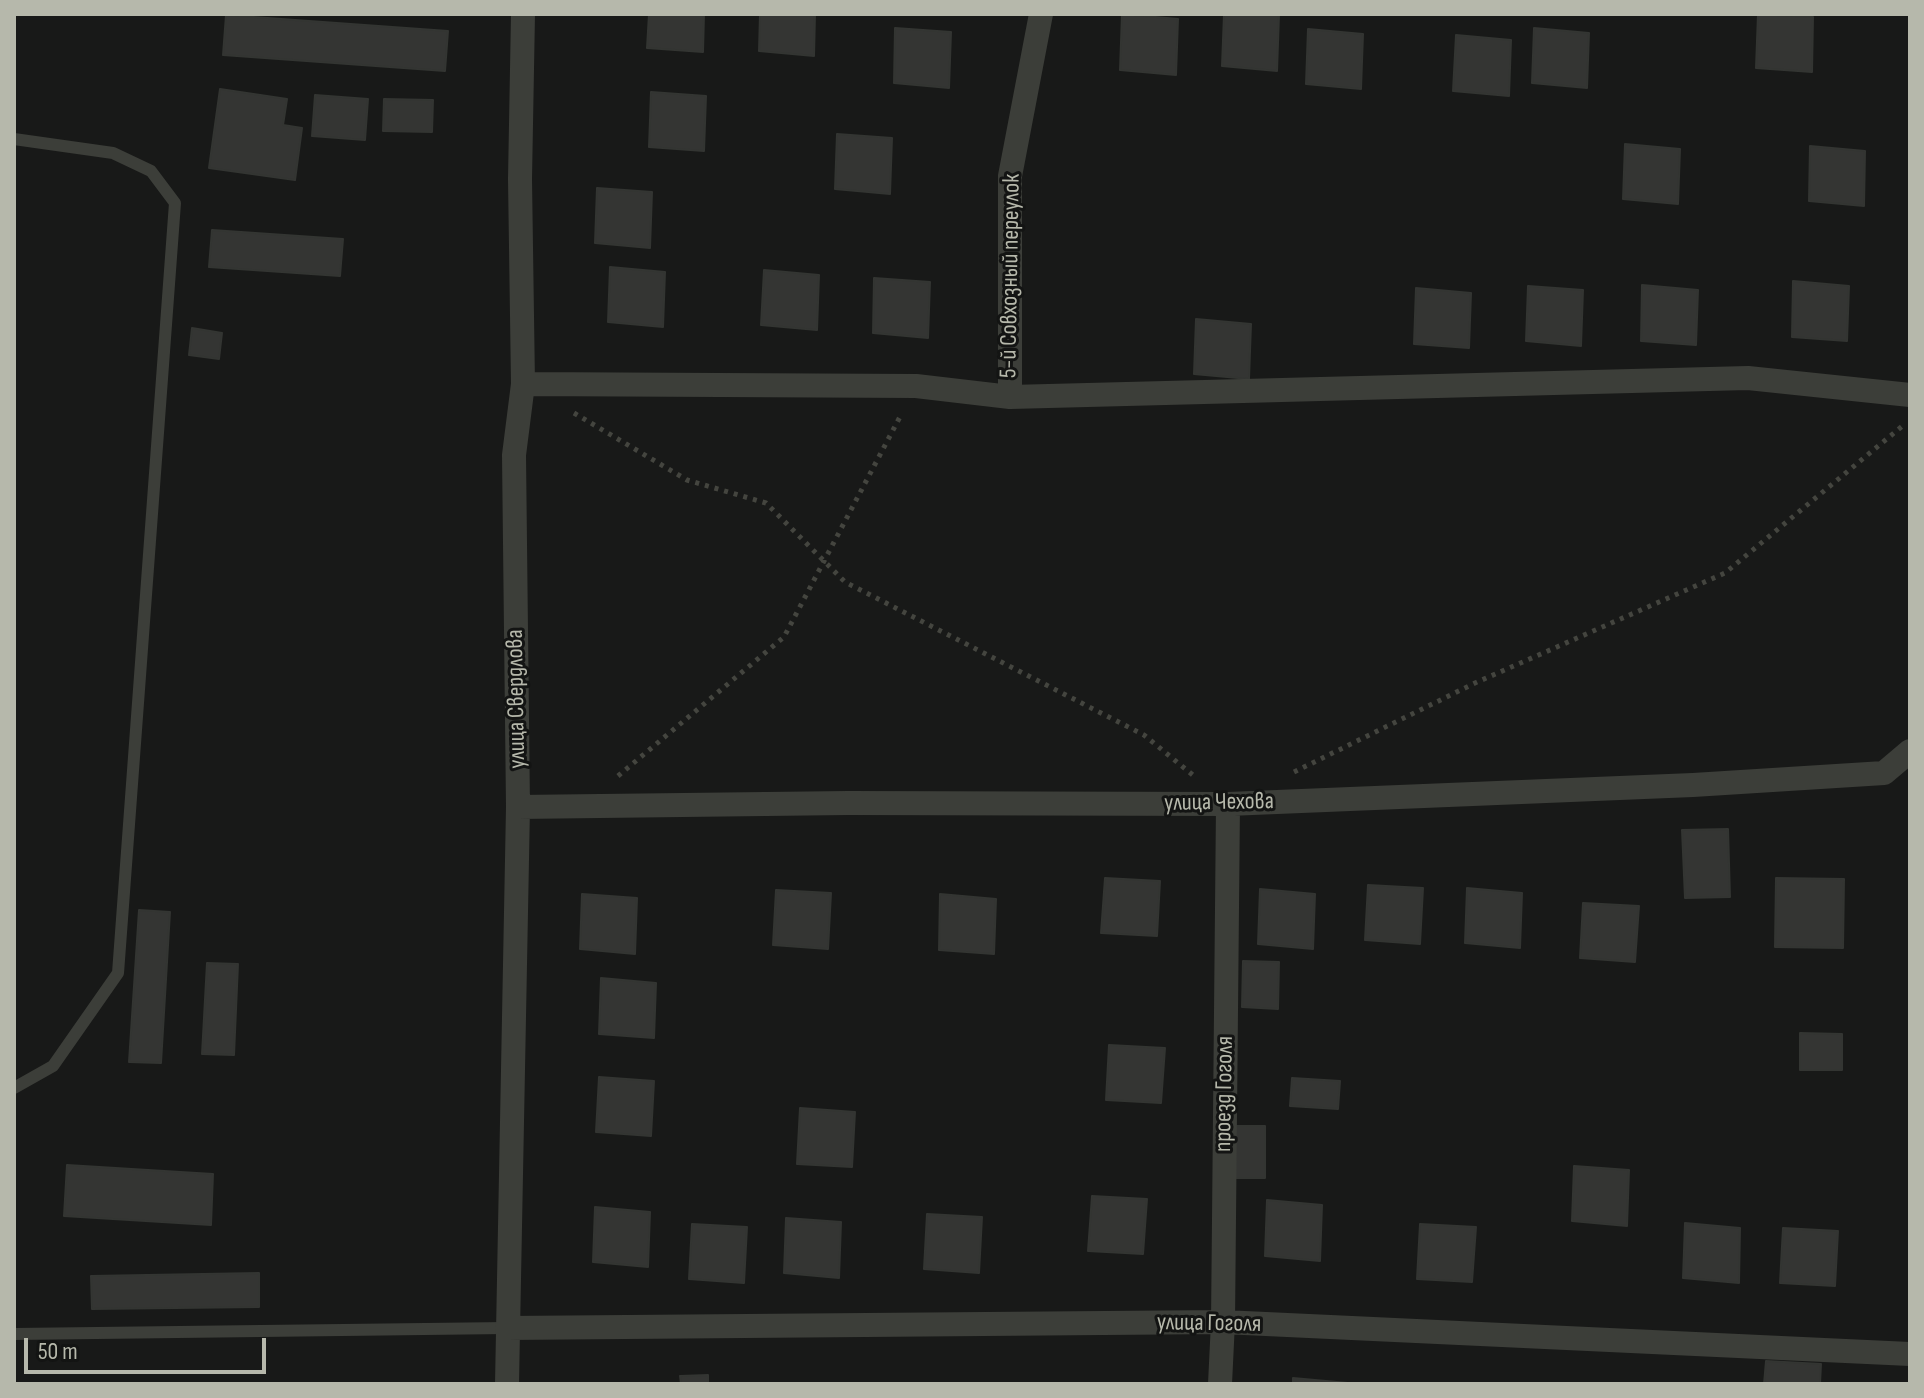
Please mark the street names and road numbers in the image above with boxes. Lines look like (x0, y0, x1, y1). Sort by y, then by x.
street label: 5-й Совхозный переулок (995, 174, 1027, 378)
street label: улица Свердлова (501, 629, 533, 769)
street label: улица Чехова (1164, 788, 1274, 818)
street label: проезд Гоголя (1210, 1036, 1240, 1152)
street label: улица Гоголя (1157, 1309, 1261, 1339)

